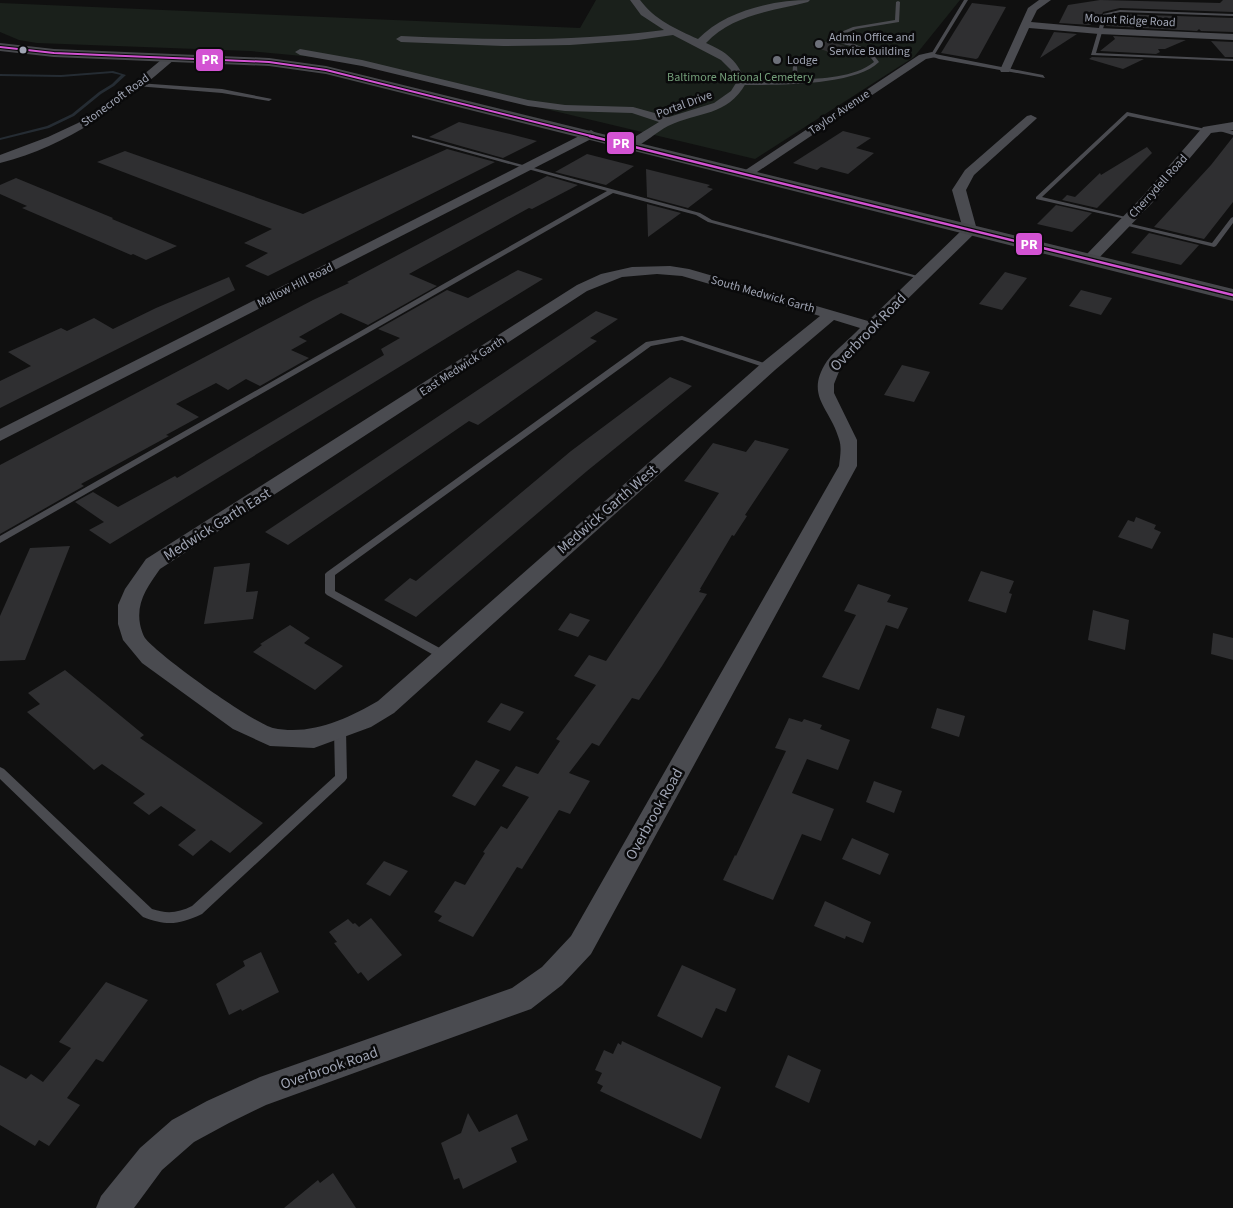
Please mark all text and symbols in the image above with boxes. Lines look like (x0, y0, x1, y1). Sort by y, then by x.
street label: Mount Ridge Road (1084, 10, 1176, 31)
place label: Admin Office and Service Building (829, 29, 915, 60)
marker: Admin Office and Service Building (813, 38, 825, 50)
unlabelled marker (18, 45, 28, 55)
line badge: PR (195, 48, 224, 72)
text: PR (202, 50, 219, 70)
place label: Lodge (787, 52, 818, 69)
marker: Lodge (771, 54, 783, 66)
park label: Baltimore National Cemetery (667, 69, 813, 86)
street label: Stonecroft Road (78, 70, 153, 131)
street label: Portal Drive (654, 86, 715, 122)
street label: Taylor Avenue (805, 86, 873, 139)
line badge: PR (606, 131, 635, 155)
text: PR (613, 134, 630, 154)
street label: Cherrydell Road (1125, 151, 1192, 222)
line badge: PR (1015, 232, 1043, 256)
text: PR (1021, 235, 1038, 255)
street label: Mallow Hill Road (254, 259, 336, 312)
street label: South Medwick Garth (709, 272, 817, 317)
street label: Overbrook Road (825, 288, 911, 376)
street label: East Medwick Garth (416, 332, 508, 400)
street label: Medwick Garth West (553, 460, 662, 559)
street label: Medwick Garth East (159, 483, 275, 566)
street label: Overbrook Road (621, 765, 688, 864)
street label: Overbrook Road (278, 1042, 381, 1095)

